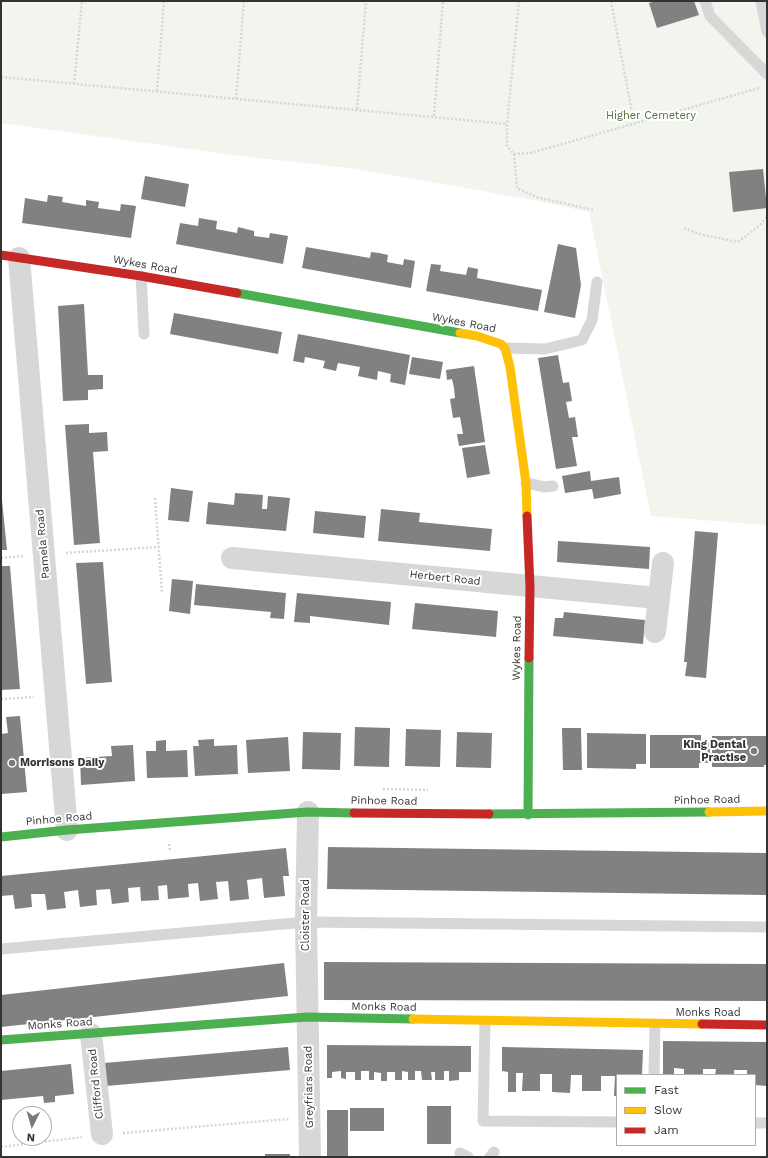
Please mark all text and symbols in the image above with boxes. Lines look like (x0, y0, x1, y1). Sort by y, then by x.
park label: Higher Cemetery (606, 109, 696, 123)
street label: Wykes Road (112, 253, 178, 277)
street label: Wykes Road (431, 310, 497, 336)
street label: Pamela Road (33, 509, 53, 579)
street label: Herbert Road (409, 568, 481, 588)
street label: Wykes Road (510, 615, 524, 681)
place label: King Dental Practise (683, 738, 746, 764)
marker: King Dental Practise (749, 746, 759, 756)
place label: Morrisons Daily (20, 756, 104, 770)
marker: Morrisons Daily (7, 758, 17, 768)
street label: Pinhoe Road (673, 793, 741, 807)
street label: Pinhoe Road (350, 794, 418, 808)
street label: Pinhoe Road (25, 810, 93, 828)
street label: Cloister Road (299, 879, 313, 951)
street label: Monks Road (351, 1000, 417, 1014)
street label: Monks Road (675, 1006, 741, 1020)
street label: Monks Road (27, 1015, 93, 1033)
street label: Greyfriars Road (302, 1046, 316, 1128)
street label: Clifford Road (86, 1048, 106, 1120)
legend (616, 1074, 756, 1146)
text: Fast (654, 1083, 679, 1097)
text: Slow (654, 1103, 682, 1117)
north arrow (12, 1106, 52, 1146)
text: Jam (654, 1123, 679, 1137)
text: N (26, 1131, 36, 1144)

